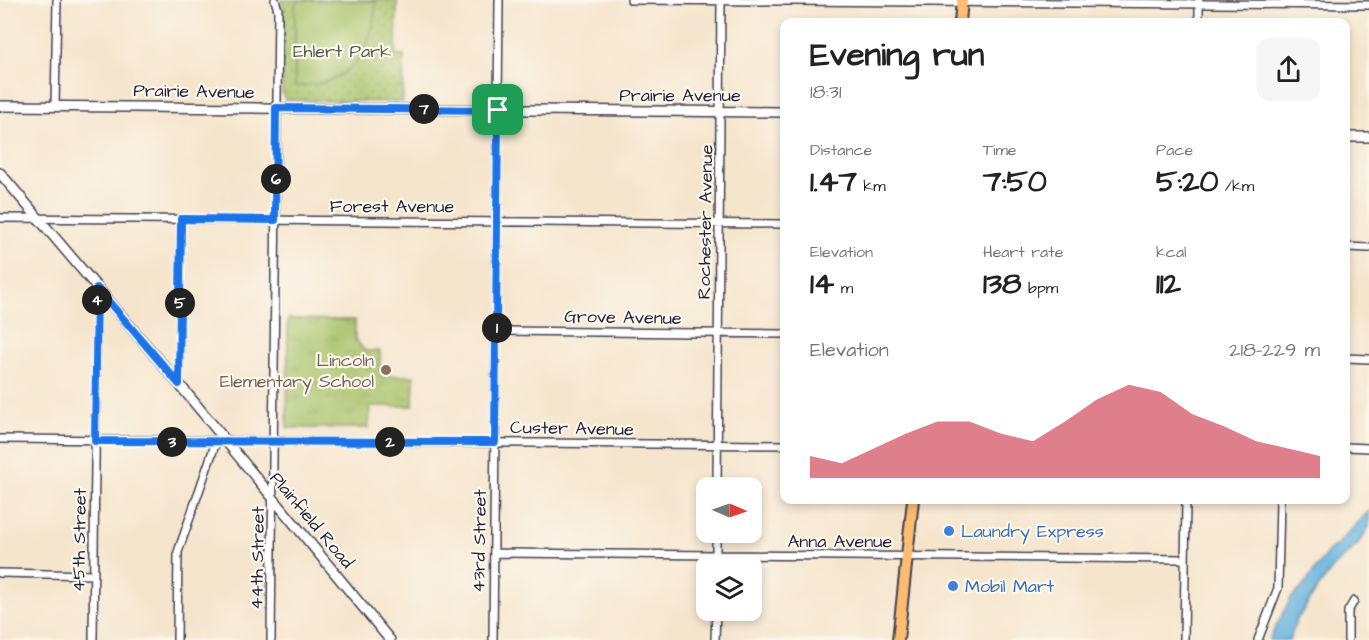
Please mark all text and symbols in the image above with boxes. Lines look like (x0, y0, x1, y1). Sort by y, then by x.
text: Evening run (810, 32, 984, 78)
button: share (1257, 38, 1320, 101)
park label: Ehlert Park (293, 39, 391, 64)
street label: Prairie Avenue (133, 78, 255, 105)
text: 18:31 (810, 78, 842, 106)
street label: Prairie Avenue (619, 83, 741, 108)
pin (472, 84, 523, 135)
icon: arrive (481, 93, 514, 126)
pin: 7 (409, 94, 439, 124)
text: 7 (419, 98, 429, 120)
text: Distance (810, 139, 872, 161)
text: Time (983, 139, 1017, 161)
text: Pace (1156, 139, 1193, 161)
street label: Rochester Avenue (692, 144, 719, 300)
text: 1.47 (810, 161, 857, 203)
text: 7:50 (983, 161, 1047, 203)
text: 5:20 (1156, 161, 1218, 203)
pin: 6 (261, 164, 291, 194)
text: 6 (271, 168, 281, 190)
text: km (857, 175, 886, 197)
text: /km (1218, 175, 1254, 197)
street label: Forest Avenue (330, 194, 454, 219)
text: Elevation (810, 241, 873, 263)
text: Heart rate (983, 241, 1063, 263)
text: kcal (1156, 241, 1187, 263)
text: 14 (810, 263, 834, 305)
text: 138 (983, 263, 1022, 305)
text: 112 (1156, 263, 1181, 305)
text: m (834, 277, 853, 299)
text: bpm (1022, 277, 1058, 299)
pin: 4 (82, 285, 112, 315)
pin: 5 (165, 288, 195, 318)
text: 4 (92, 289, 102, 311)
text: 5 (174, 292, 186, 314)
street label: Grove Avenue (564, 304, 682, 331)
pin: 1 (482, 313, 512, 343)
text: 1 (496, 317, 498, 339)
text: Elevation (810, 336, 889, 364)
text: 218–229 m (1229, 336, 1320, 364)
place label: Lincoln Elementary School (220, 348, 374, 395)
marker: Lincoln Elementary School (379, 363, 393, 377)
street label: Custer Avenue (510, 415, 634, 442)
pin: 3 (157, 427, 187, 457)
pin: 2 (375, 427, 405, 457)
text: 3 (168, 431, 176, 453)
text: 2 (385, 431, 395, 453)
street label: Plainfield Road (264, 467, 359, 574)
north arrow (696, 477, 762, 543)
map controls (696, 477, 762, 621)
street label: 45th Street (66, 487, 93, 592)
street label: 43rd Street (466, 488, 493, 593)
street label: 44th Street (244, 505, 271, 610)
place label: Laundry Express (961, 519, 1104, 545)
marker: Laundry Express (942, 524, 956, 538)
street label: Anna Avenue (788, 529, 892, 554)
button: layers (696, 555, 762, 621)
place label: Mobil Mart (965, 574, 1055, 599)
marker: Mobil Mart (946, 579, 960, 593)

